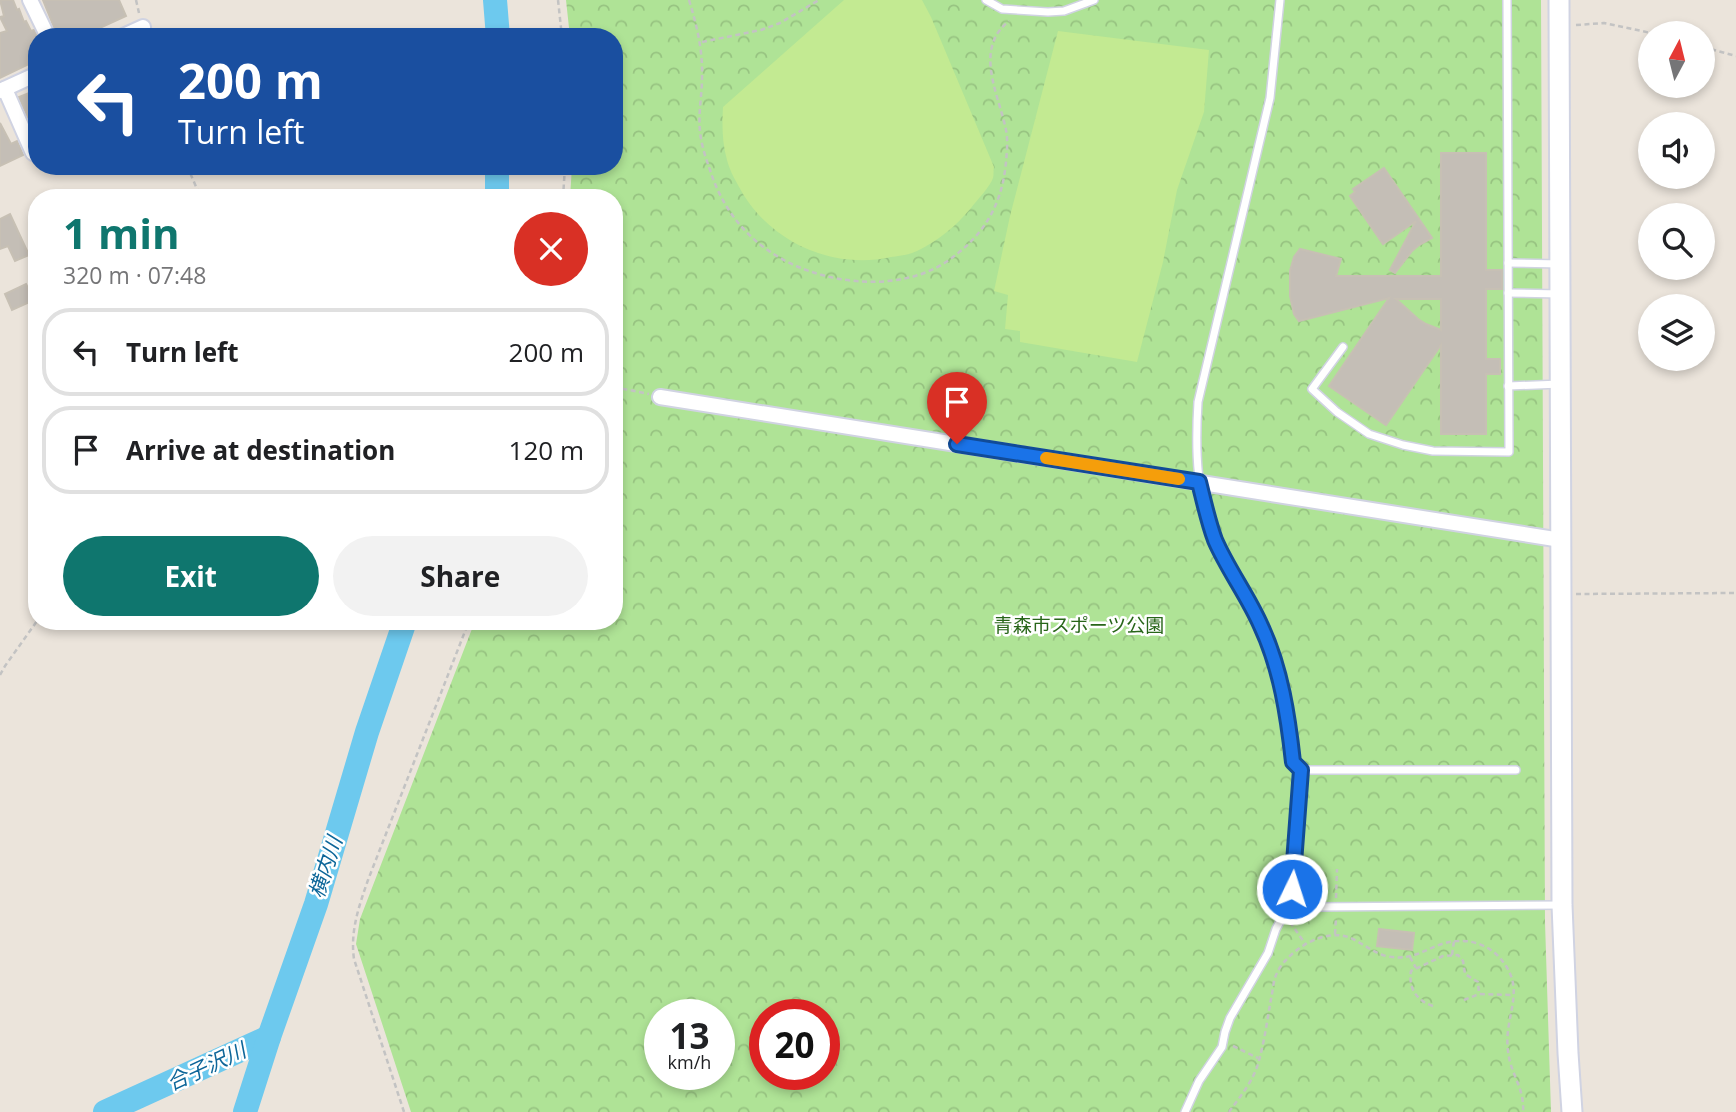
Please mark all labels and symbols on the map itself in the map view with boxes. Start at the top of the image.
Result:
north arrow [1638,21,1715,98]
pin [927,372,987,444]
park label: 青森市スポーツ公園 [994,612,1164,638]
water label: 横内川 [302,831,349,901]
position arrow [1255,852,1329,926]
speed limit sign: 20 [749,999,840,1090]
water label: 合子沢川 [162,1035,252,1096]

